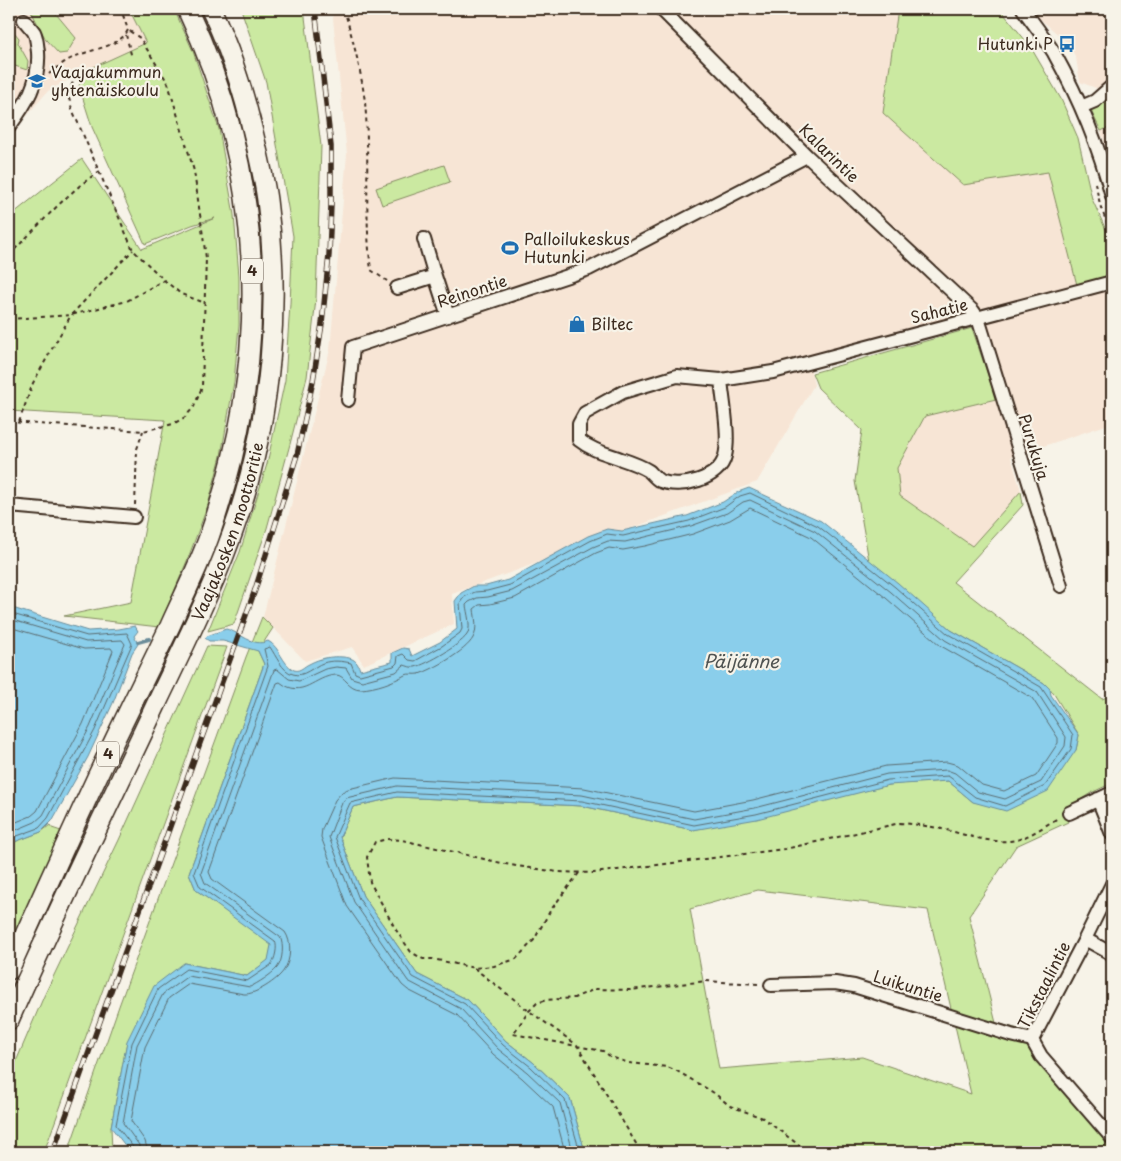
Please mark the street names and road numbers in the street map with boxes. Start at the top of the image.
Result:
street label: Kalarintie [794,117,865,187]
road number: 4 [241,258,263,284]
street label: Reinontie [434,267,510,313]
street label: Sahatie [908,291,970,329]
street label: Purukuja [1014,411,1056,483]
street label: Vaajakosken moottoritie [185,440,268,624]
road number: 4 [97,742,119,766]
street label: Tikstaalintie [1011,937,1075,1032]
street label: Luikuntie [871,963,946,1007]

